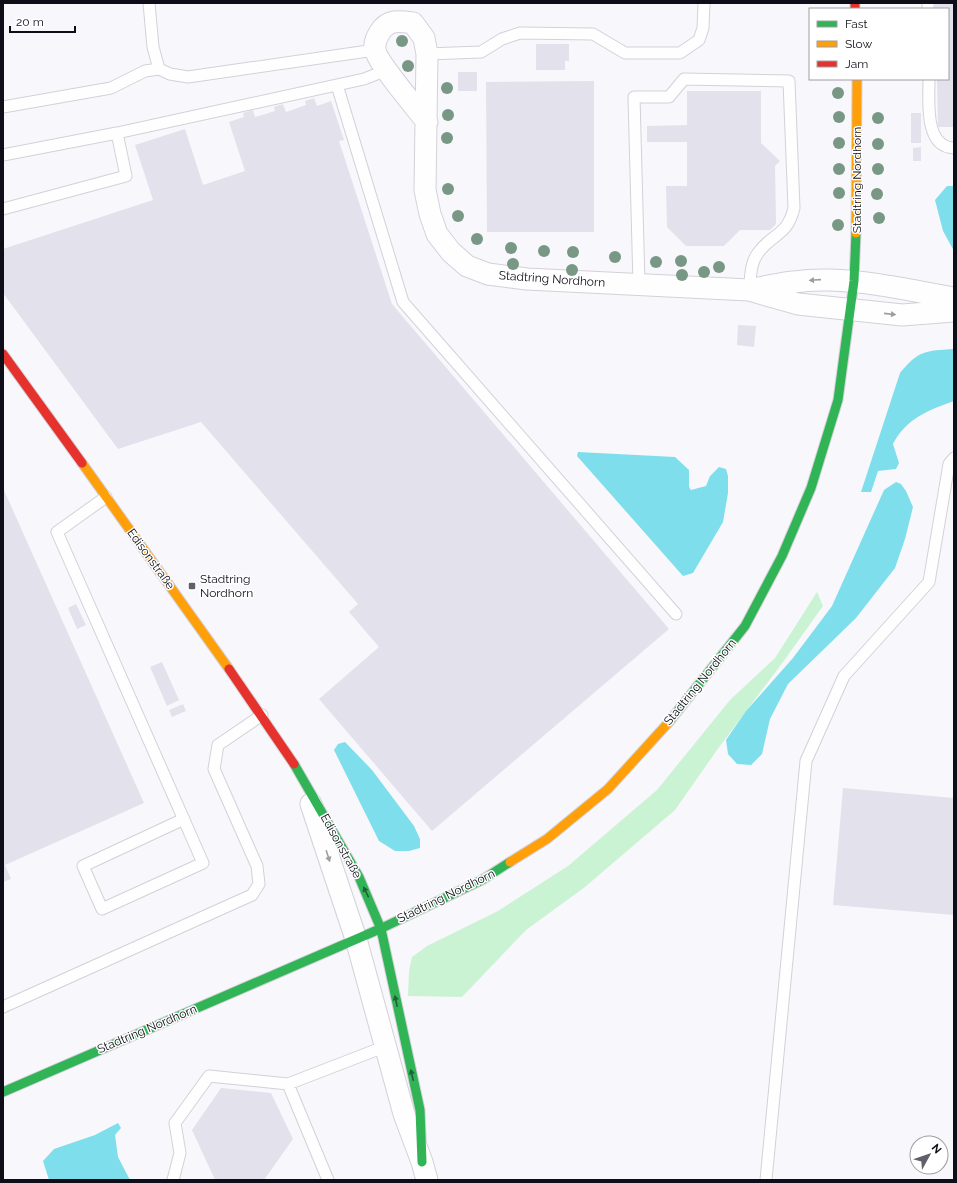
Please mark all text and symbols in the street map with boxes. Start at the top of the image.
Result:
scale bar [10,8,75,34]
legend [809,8,949,80]
text: 20 m [16,15,44,29]
text: Fast [845,17,868,31]
text: Slow [845,37,872,51]
text: Jam [845,57,868,71]
street label: Stadtring Nordhorn [850,127,864,233]
street label: Stadtring Nordhorn [498,268,606,290]
one-way arrow [809,277,821,284]
one-way arrow [884,311,896,317]
street label: Edisonstraße [124,526,178,592]
place label: Stadtring Nordhorn [200,572,253,600]
marker: Stadtring Nordhorn [187,581,197,591]
street label: Stadtring Nordhorn [661,636,739,728]
street label: Edisonstraße [318,811,364,881]
one-way arrow [325,850,331,862]
street label: Stadtring Nordhorn [395,866,497,926]
one-way arrow [363,886,369,898]
one-way arrow [393,995,399,1007]
street label: Stadtring Nordhorn [95,1002,199,1056]
one-way arrow [409,1069,415,1081]
north arrow [909,1135,949,1175]
text: N [929,1141,944,1156]

